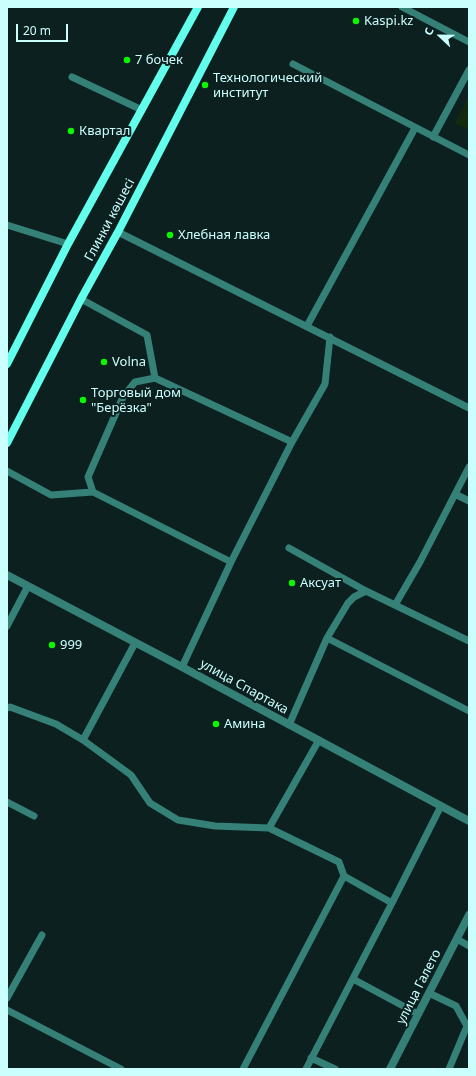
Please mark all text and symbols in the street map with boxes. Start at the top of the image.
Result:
place label: Kaspi.kz [364,13,413,29]
scale bar [18,16,70,42]
marker: Kaspi.kz [351,16,361,26]
north arrow [420,16,460,56]
text: 20 m [23,22,51,39]
text: С [420,25,437,37]
place label: 7 бочек [135,52,183,68]
marker: 7 бочек [122,55,132,65]
place label: Технологический институт [213,70,322,101]
marker: Технологический институт [200,80,210,90]
place label: Квартал [79,123,130,139]
marker: Квартал [66,126,76,136]
street label: Глинки көшесі [82,176,138,264]
place label: Хлебная лавка [178,227,270,243]
marker: Хлебная лавка [165,230,175,240]
place label: Volna [112,354,146,370]
marker: Volna [99,357,109,367]
place label: Торговый дом "Берёзка" [91,385,181,416]
marker: Торговый дом "Берёзка" [78,395,88,405]
place label: Аксуат [300,575,341,591]
marker: Аксуат [287,578,297,588]
place label: 999 [60,637,82,653]
marker: 999 [47,640,57,650]
street label: улица Спартака [197,656,291,718]
place label: Амина [224,716,266,732]
marker: Амина [211,719,221,729]
street label: улица Галето [393,947,445,1027]

